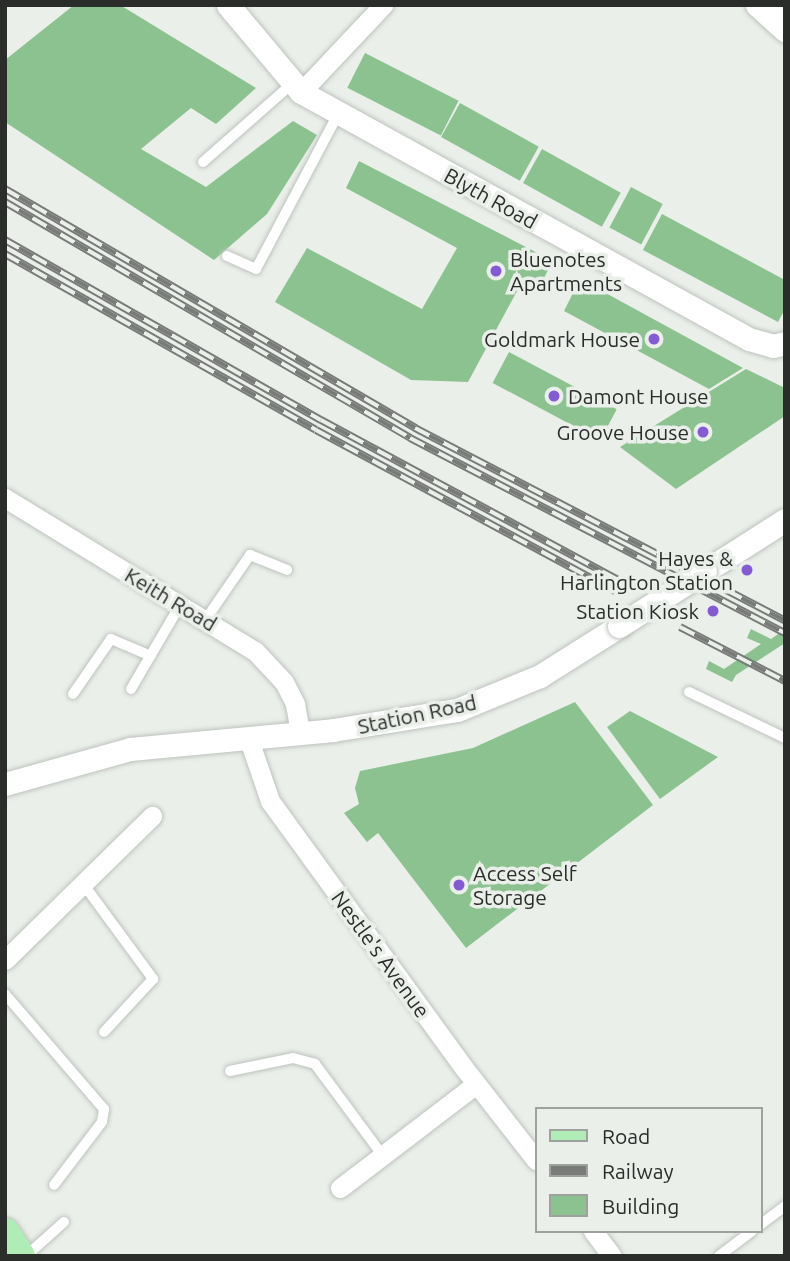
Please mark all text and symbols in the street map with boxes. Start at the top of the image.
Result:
street label: Blyth Road [440,162,542,234]
place label: Bluenotes Apartments [510,246,622,296]
marker: Bluenotes Apartments [488,263,504,279]
place label: Goldmark House [484,326,640,352]
marker: Goldmark House [646,331,662,347]
place label: Damont House [568,383,709,409]
marker: Damont House [546,388,562,404]
place label: Groove House [556,419,689,445]
marker: Groove House [695,424,711,440]
place label: Hayes & Harlington Station [560,545,733,595]
street label: Keith Road [121,562,221,636]
marker: Hayes & Harlington Station [739,562,755,578]
place label: Station Kiosk [576,598,699,624]
marker: Station Kiosk [705,603,721,619]
street label: Station Road [355,689,479,739]
place label: Access Self Storage [473,860,577,910]
marker: Access Self Storage [451,877,467,893]
street label: Nestle's Avenue [327,886,435,1022]
legend [534,1107,762,1233]
text: Road [602,1124,650,1148]
text: Railway [602,1159,674,1183]
text: Building [602,1194,679,1218]

